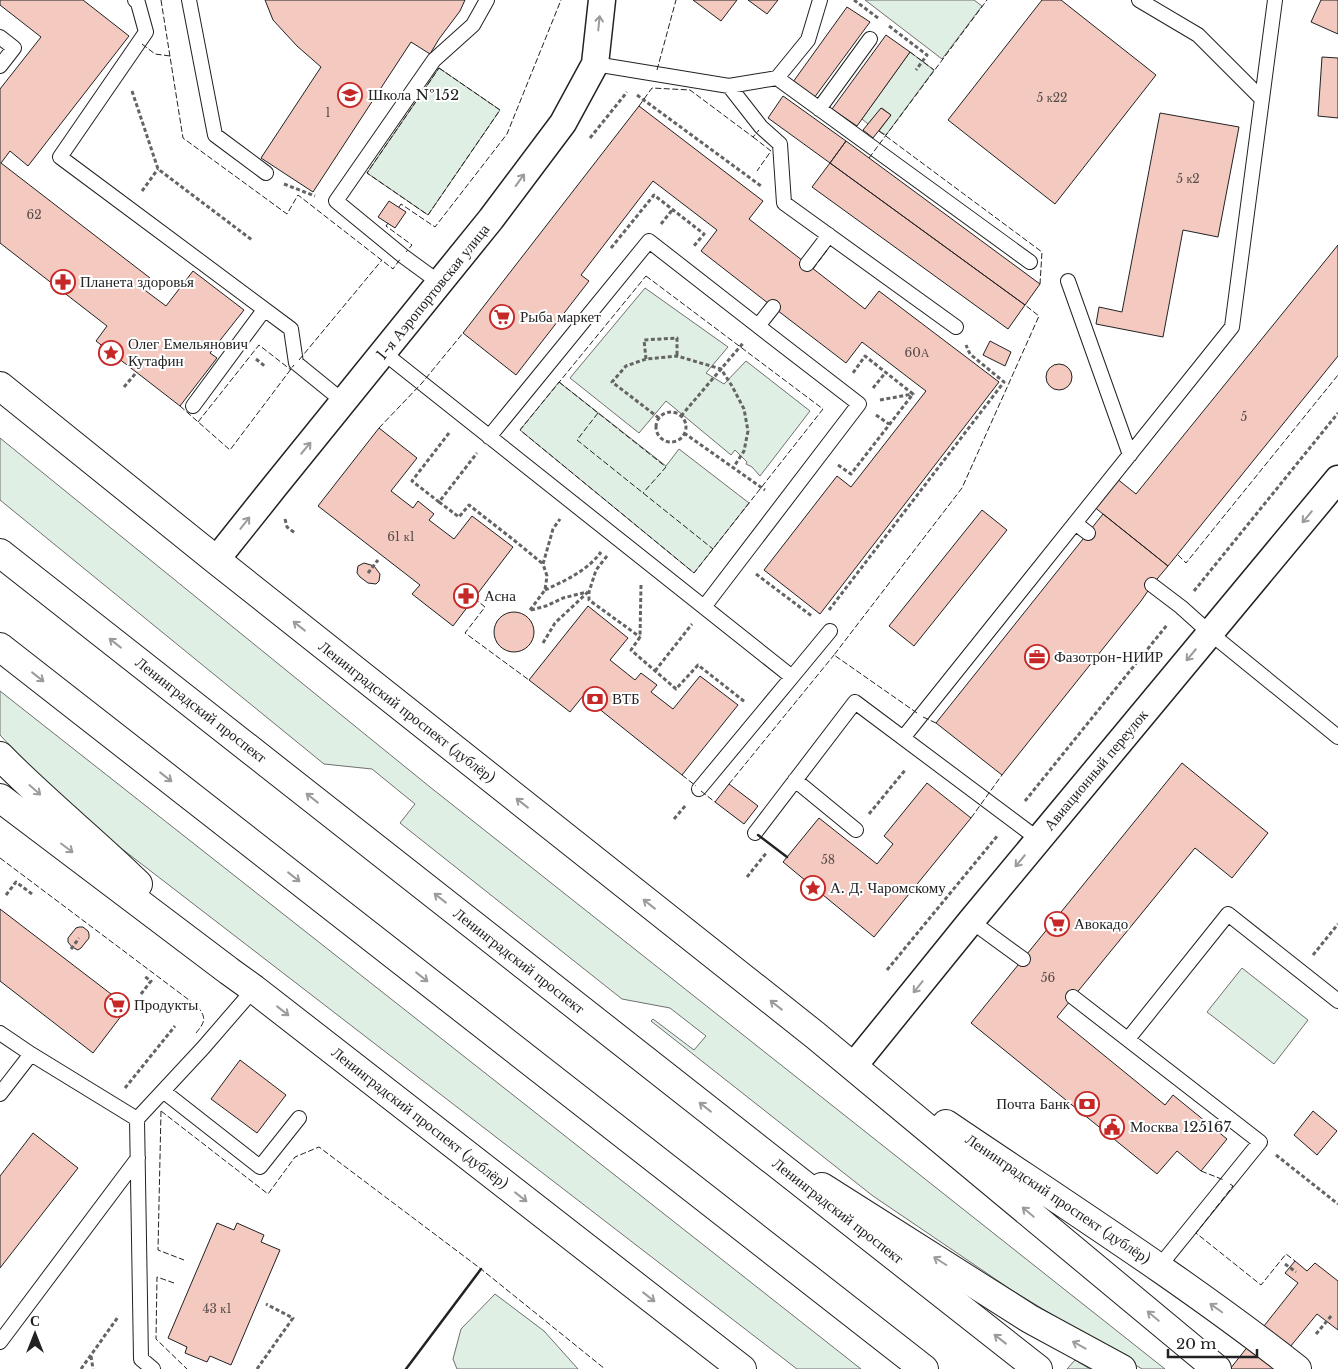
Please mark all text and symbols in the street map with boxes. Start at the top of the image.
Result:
one-way arrow [594,15,604,31]
school or university icon: Школа №152 [337,82,363,108]
place label: Школа №152 [368,85,459,104]
house number: 5 к22 [1037,90,1067,105]
house number: 1 [325,105,331,120]
house number: 5 к2 [1176,171,1200,186]
one-way arrow [515,173,525,187]
house number: 62 [26,207,42,222]
street label: 1-я Аэропортовская улица [372,220,494,363]
pharmacy icon: Планета здоровья [50,269,76,295]
place label: Планета здоровья [80,272,194,291]
supermarket icon: Рыба маркет [489,304,515,330]
place label: Рыба маркет [520,307,601,326]
place label: Олег Емельянович Кутафин [128,334,249,370]
place icon: Олег Емельянович Кутафин [98,340,124,366]
house number: 60А [905,345,930,360]
house number: 5 [1241,409,1248,424]
one-way arrow [300,442,311,455]
one-way arrow [1301,510,1312,523]
one-way arrow [240,517,251,530]
house number: 61 к1 [387,529,415,544]
pharmacy icon: Асна [453,583,479,609]
place label: Асна [484,586,516,605]
one-way arrow [292,620,305,631]
street label: Ленинградский проспект (дублёр) [315,637,500,787]
one-way arrow [109,638,122,649]
office icon: Фазотрон-НИИР [1024,644,1050,670]
place label: Фазотрон-НИИР [1054,647,1163,666]
one-way arrow [1186,648,1197,661]
street label: Ленинградский проспект [132,652,271,767]
one-way arrow [32,671,45,682]
bank icon: ВТБ [582,686,608,712]
place label: ВТБ [612,689,640,708]
street label: Авиационный переулок [1039,705,1152,834]
one-way arrow [160,771,173,782]
one-way arrow [29,784,42,796]
one-way arrow [306,792,319,803]
one-way arrow [516,797,529,808]
one-way arrow [60,843,74,853]
house number: 58 [821,852,835,867]
one-way arrow [1015,854,1026,867]
one-way arrow [288,871,301,882]
place icon: А. Д. Чаромскому [800,875,826,901]
place label: А. Д. Чаромскому [830,878,946,897]
one-way arrow [434,893,447,904]
one-way arrow [643,898,656,909]
street label: Ленинградский проспект [450,903,589,1018]
supermarket icon: Авокадо [1044,911,1070,937]
place label: Авокадо [1074,914,1128,933]
house number: 56 [1041,970,1056,985]
one-way arrow [416,971,429,982]
one-way arrow [912,980,923,993]
supermarket icon: Продукты [104,992,130,1018]
place label: Продукты [134,995,198,1014]
one-way arrow [770,999,783,1010]
one-way arrow [276,1005,289,1016]
street label: Ленинградский проспект (дублёр) [328,1043,513,1193]
bank icon: Почта Банк [1074,1091,1100,1117]
place label: Почта Банк [996,1094,1071,1113]
one-way arrow [699,1101,712,1112]
public building icon: Москва 125167 [1099,1114,1125,1140]
place label: Москва 125167 [1130,1117,1231,1136]
street label: Ленинградский проспект (дублёр) [962,1129,1155,1268]
street label: Ленинградский проспект [769,1153,908,1268]
one-way arrow [514,1192,528,1202]
one-way arrow [1021,1206,1034,1217]
one-way arrow [933,1256,947,1267]
one-way arrow [642,1292,656,1302]
house number: 43 к1 [202,1301,232,1316]
one-way arrow [1209,1303,1223,1313]
north arrow [10,1309,60,1359]
one-way arrow [1146,1310,1159,1321]
text: С [30,1312,40,1330]
scale bar [1168,1326,1257,1358]
one-way arrow [994,1333,1007,1344]
text: 20 m [1176,1334,1216,1353]
one-way arrow [1072,1340,1087,1350]

